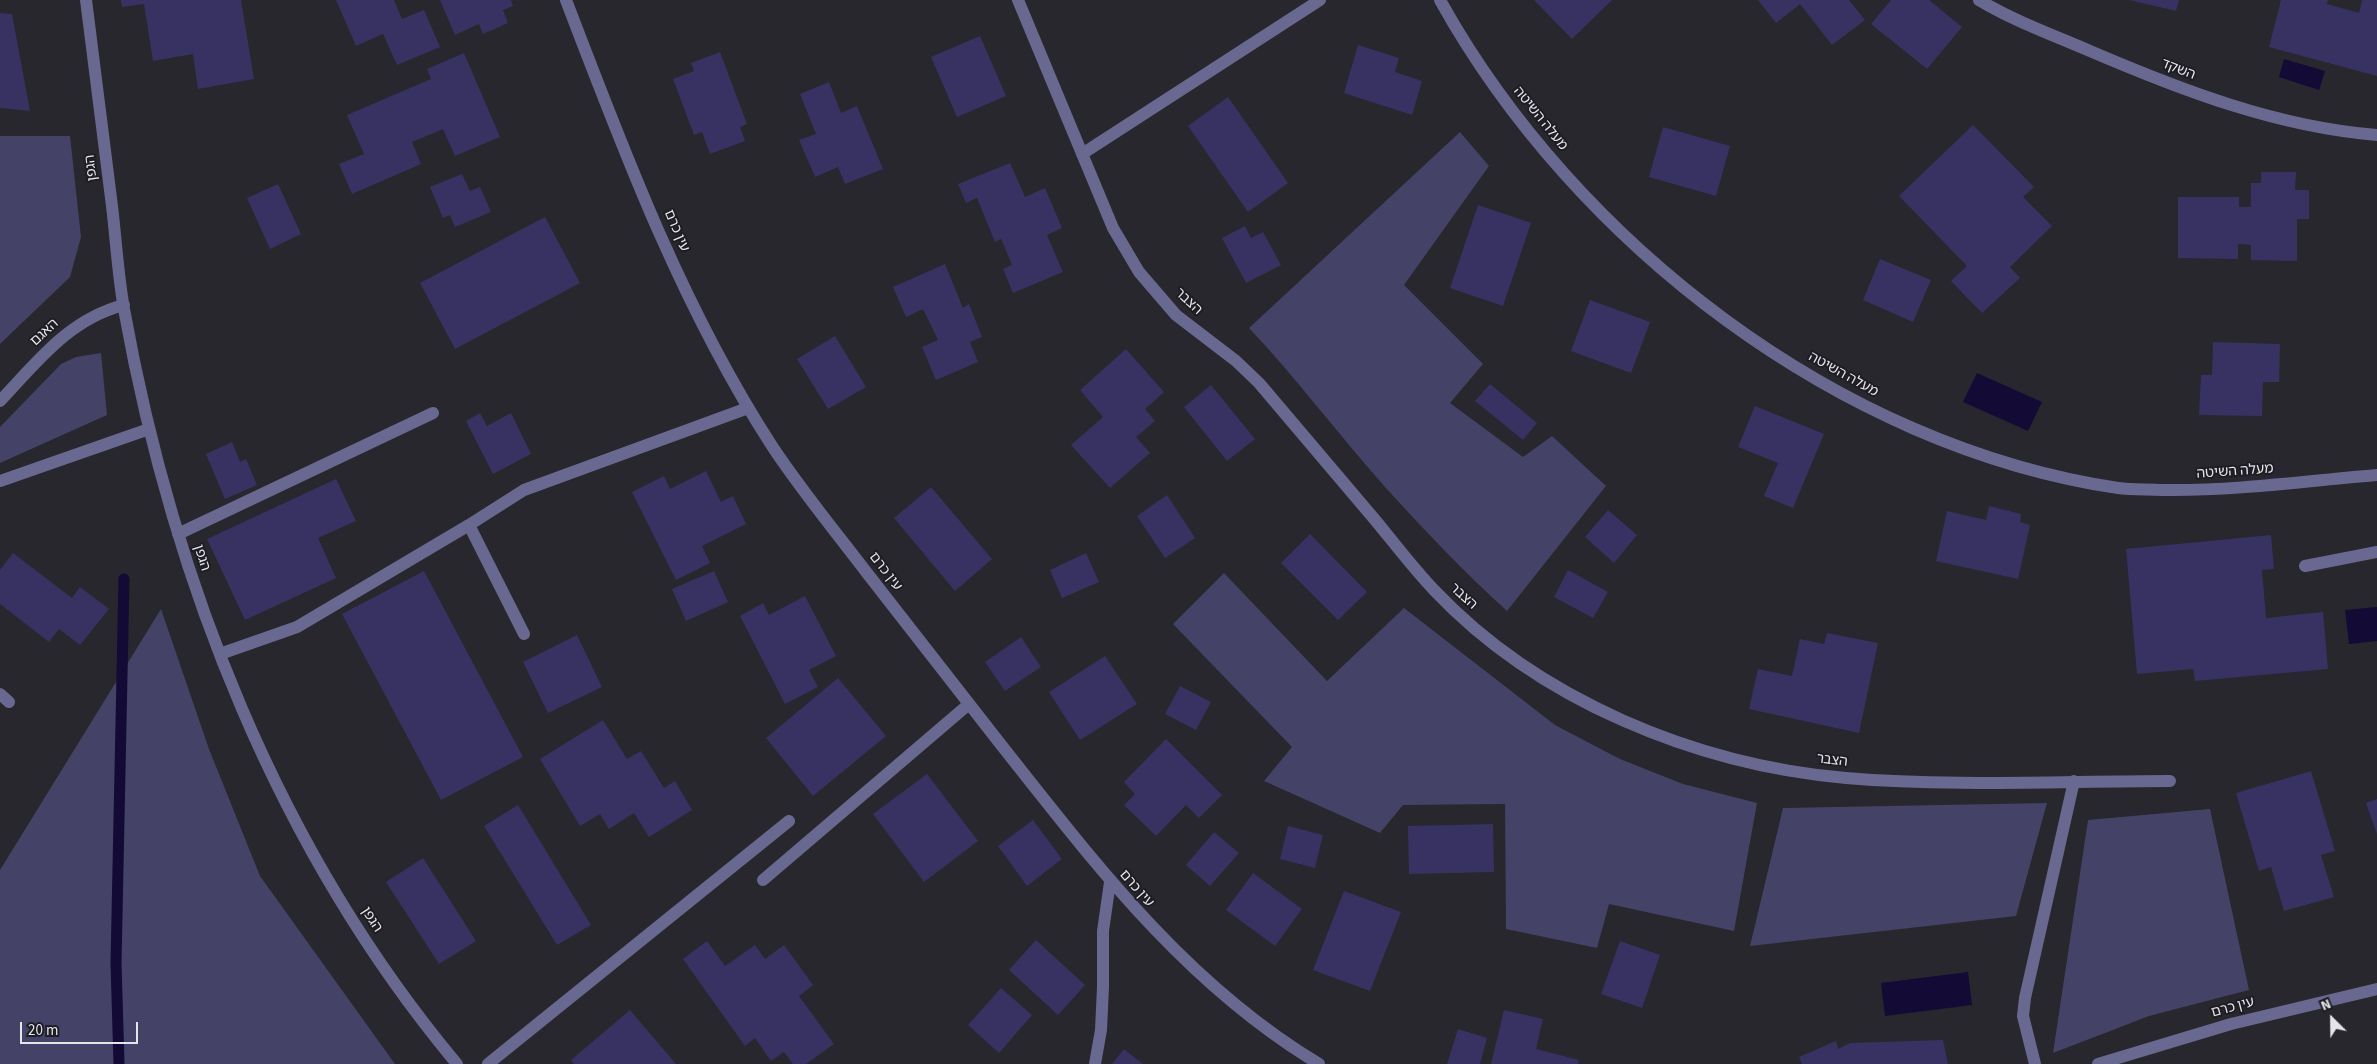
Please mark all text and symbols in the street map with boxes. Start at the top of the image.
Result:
street label: השקד [2158,56,2198,84]
street label: מעלה השיטה [1509,84,1571,154]
street label: הגפן [82,154,102,182]
street label: עין כרם [660,207,692,255]
street label: הצבר [1171,285,1205,319]
street label: האגם [27,316,63,350]
street label: מעלה השיטה [1805,349,1881,401]
street label: מעלה השיטה [2196,461,2274,483]
street label: הגפן [189,543,213,573]
street label: עין כרם [865,550,905,594]
street label: הצבר [1446,580,1480,614]
street label: הצבר [1815,751,1849,771]
street label: עין כרם [1115,867,1157,911]
street label: הגפן [357,904,385,936]
street label: עין כרם [2210,994,2256,1022]
north arrow [2307,994,2357,1044]
text: N [2318,994,2334,1016]
scale bar [22,1012,140,1044]
text: 20 m [28,1020,58,1041]

